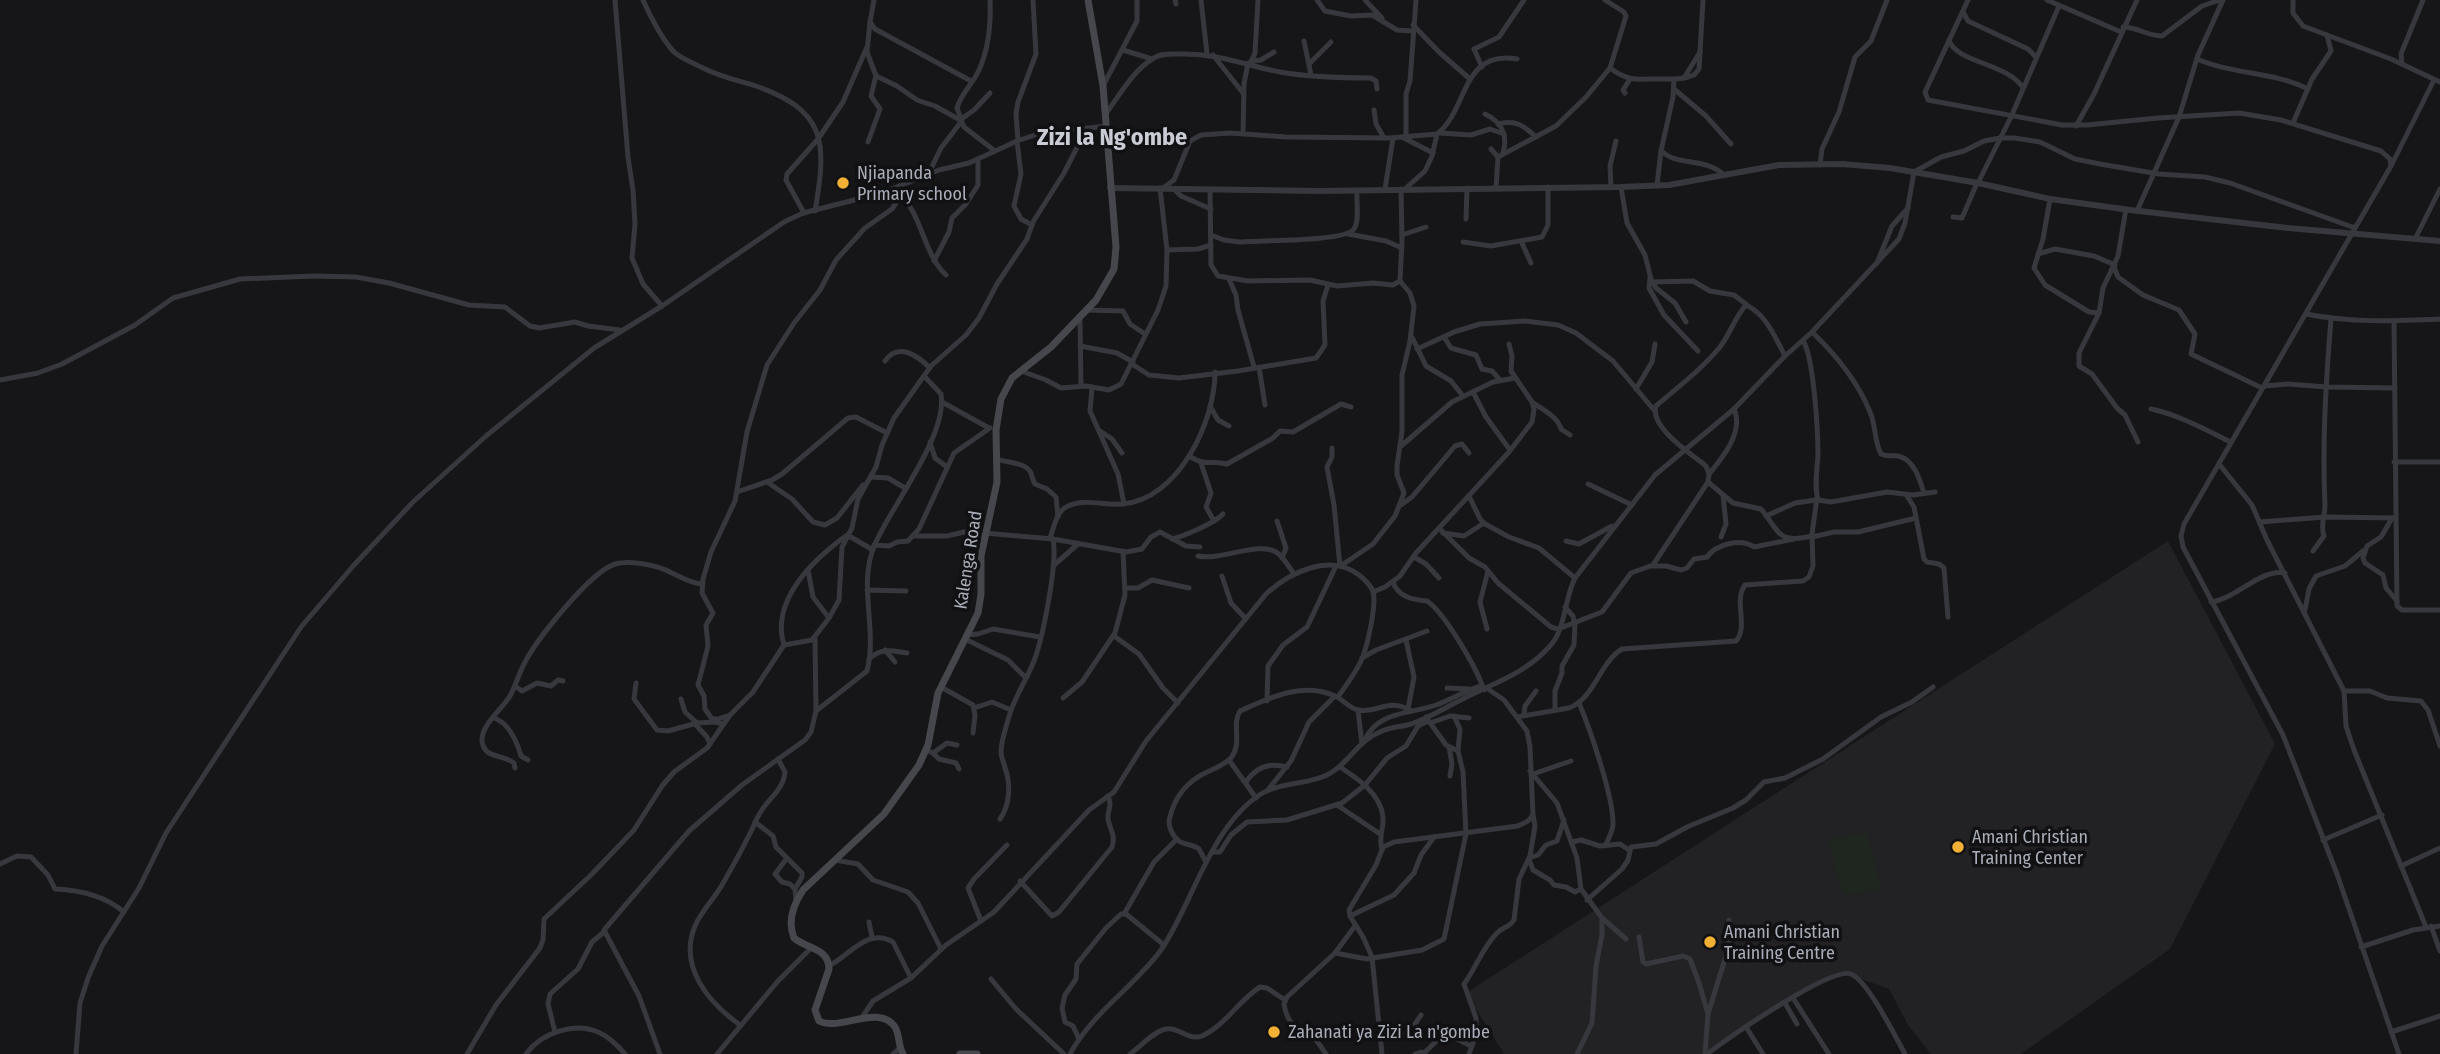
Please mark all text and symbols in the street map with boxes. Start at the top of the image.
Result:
district label: Zizi la Ng'ombe [1037,123,1187,151]
place label: Njiapanda Primary school [857,162,967,205]
marker: Njiapanda Primary school [835,175,851,191]
street label: Kalenga Road [949,509,987,611]
place label: Amani Christian Training Center [1972,826,2088,869]
marker: Amani Christian Training Center [1950,839,1966,855]
place label: Amani Christian Training Centre [1724,921,1840,964]
marker: Amani Christian Training Centre [1702,934,1718,950]
place label: Zahanati ya Zizi La n'gombe [1288,1021,1490,1043]
marker: Zahanati ya Zizi La n'gombe [1266,1024,1282,1040]

